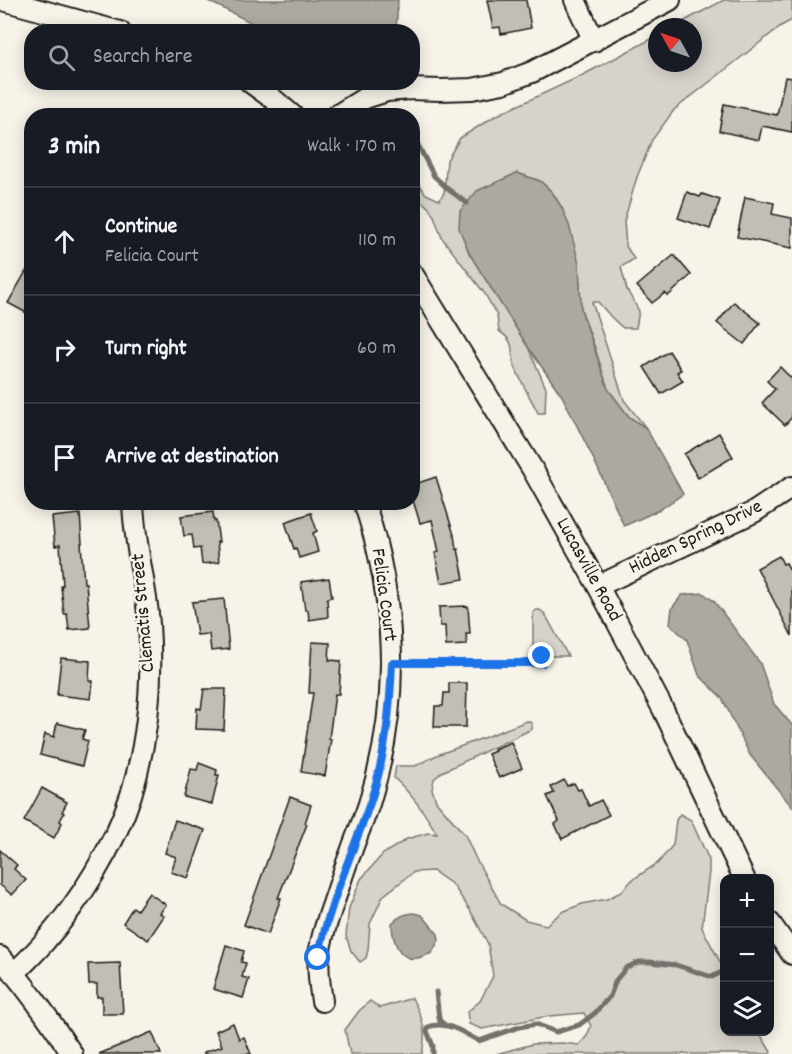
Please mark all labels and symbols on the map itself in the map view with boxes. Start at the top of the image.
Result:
north arrow [648,18,702,72]
street label: Hidden Spring Drive [624,493,768,582]
street label: Lucasville Road [548,513,628,627]
street label: Felicia Court [363,547,403,643]
street label: Clematis Street [125,552,163,674]
route end [528,642,554,668]
route start [304,944,330,970]

